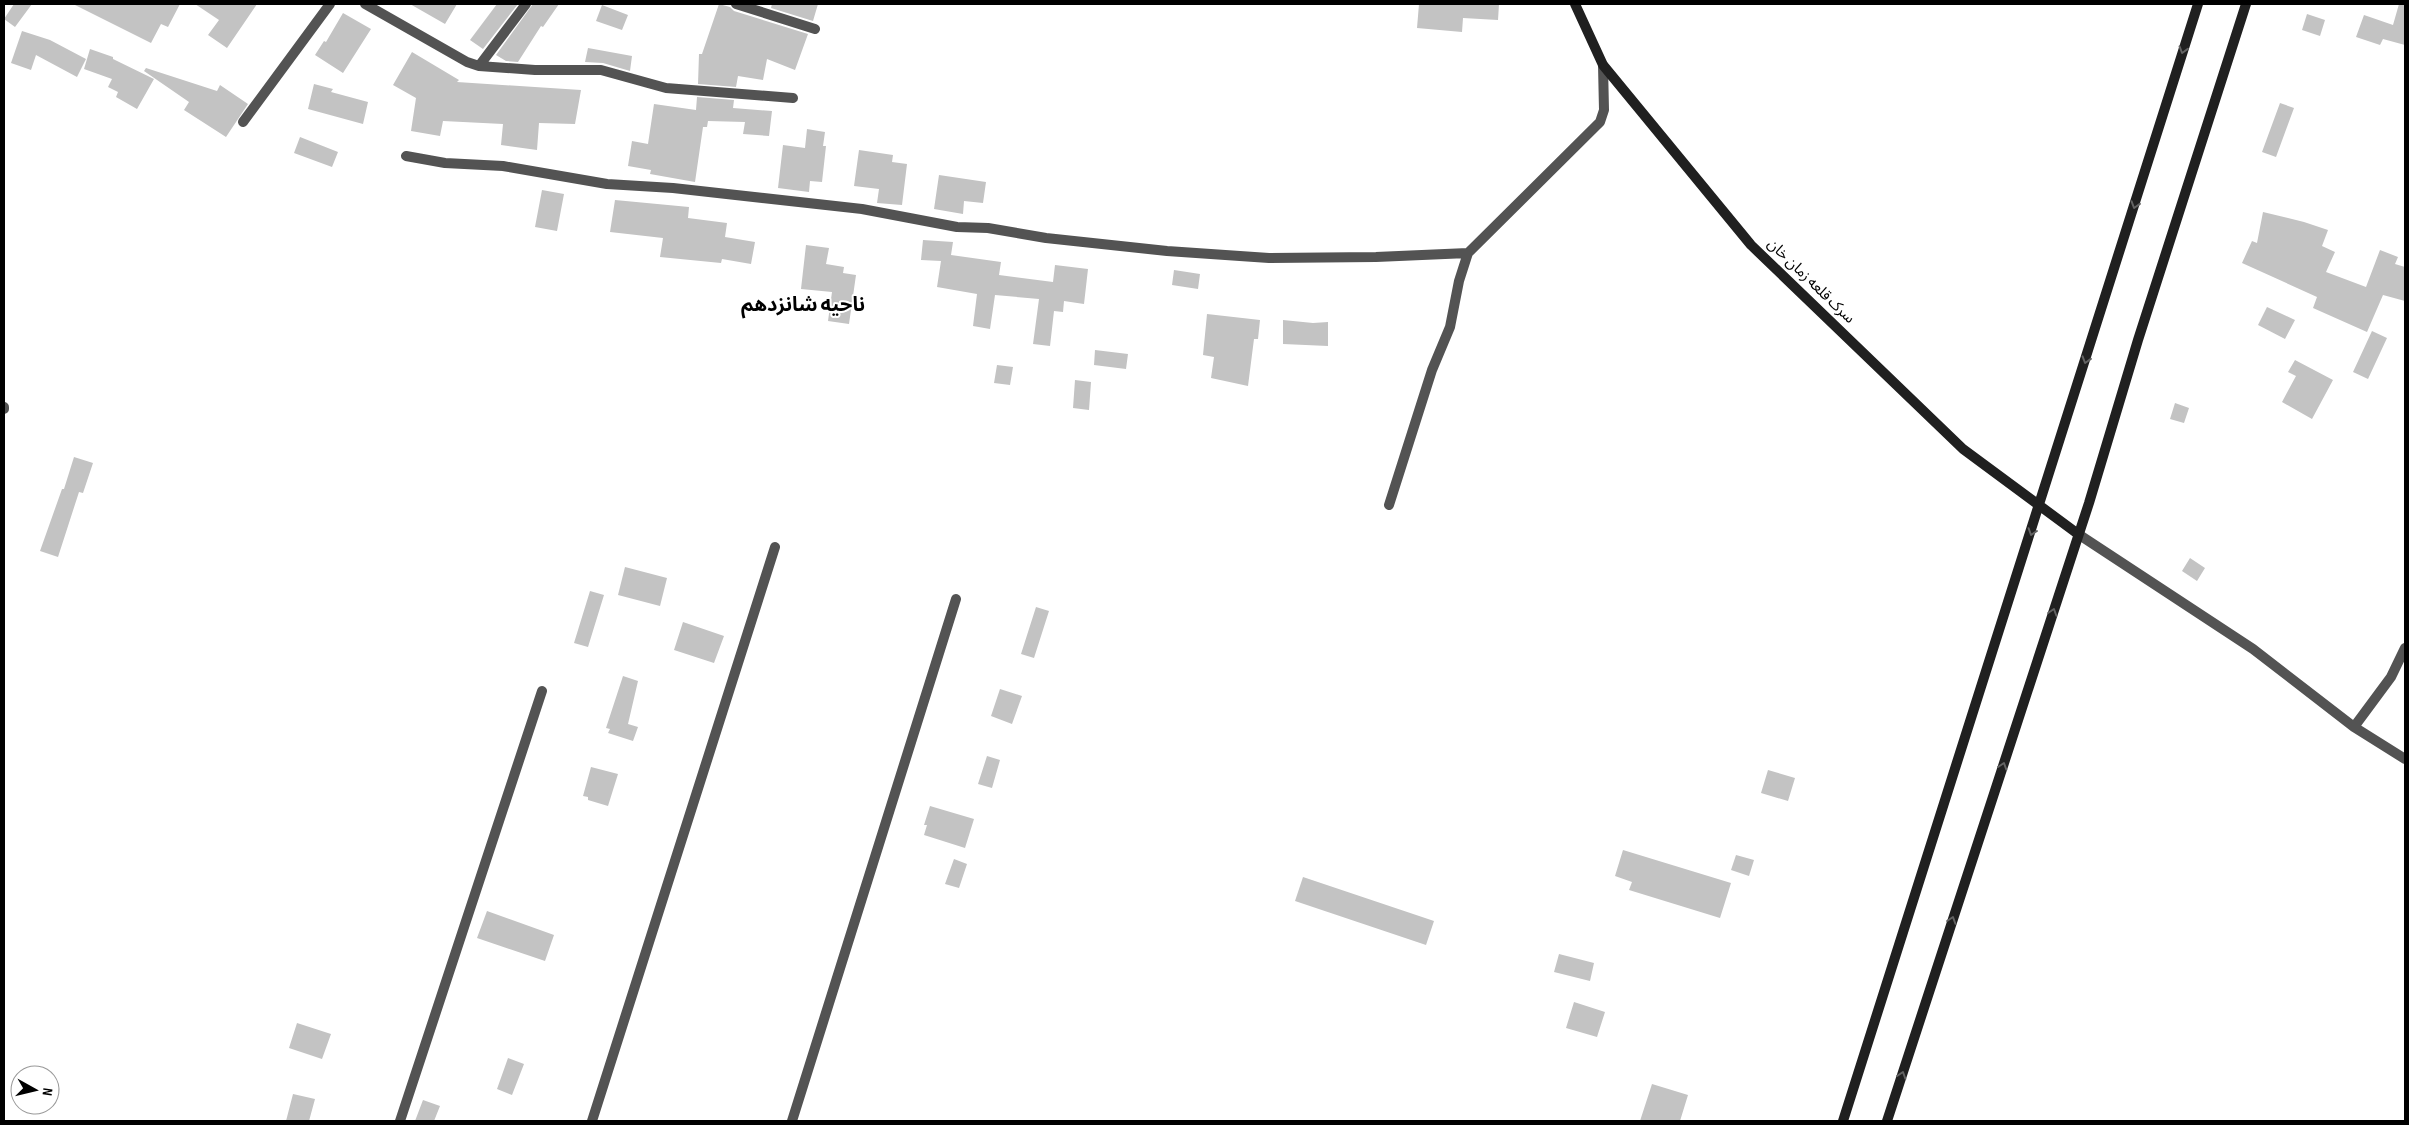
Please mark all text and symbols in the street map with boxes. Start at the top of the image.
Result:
one-way arrow [2179,46,2189,54]
one-way arrow [2130,201,2140,209]
street label: سرک قلعه زمان خان [1763,234,1859,328]
district label: ناحیه شانزدهم [741,293,865,319]
one-way arrow [2081,356,2091,364]
one-way arrow [2027,527,2037,535]
one-way arrow [2047,608,2057,616]
one-way arrow [1997,762,2007,771]
one-way arrow [1946,917,1956,925]
north arrow [10,1065,60,1115]
one-way arrow [1896,1071,1906,1080]
text: N [38,1087,56,1097]

